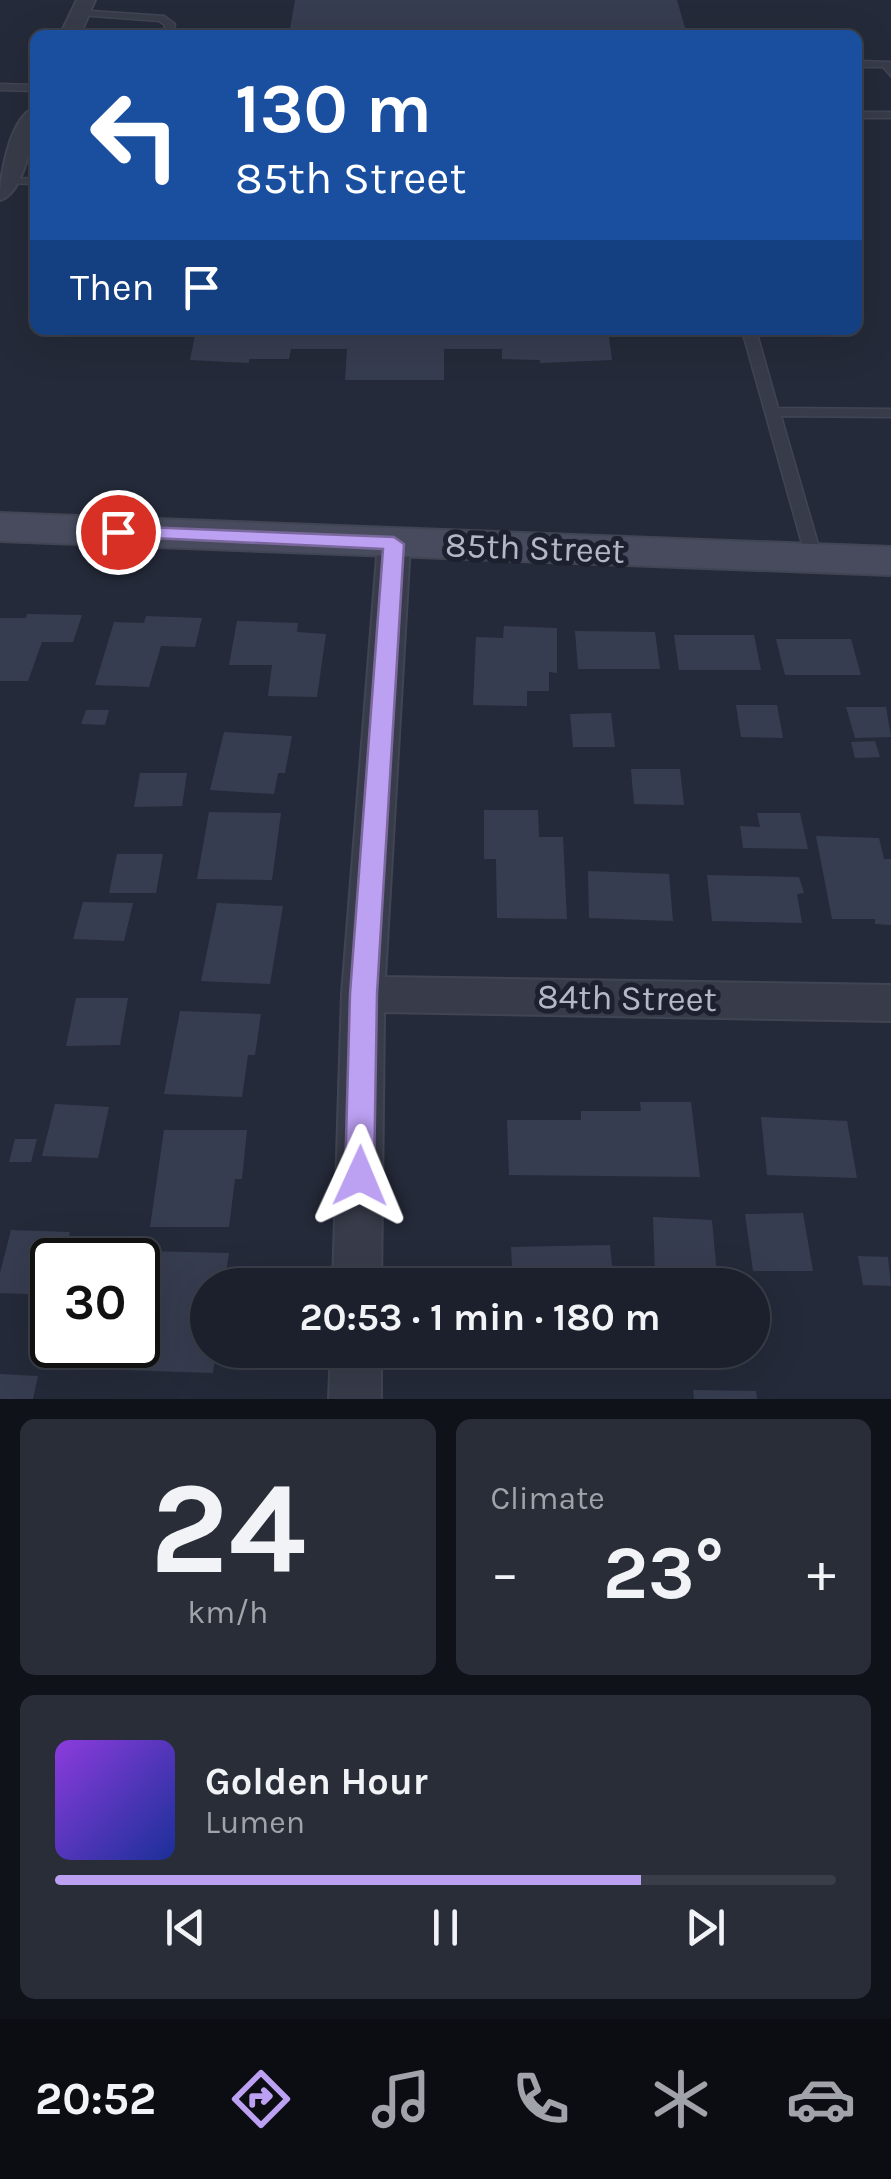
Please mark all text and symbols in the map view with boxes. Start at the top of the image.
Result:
text: 130 m [235,68,432,150]
icon: left [70,70,200,200]
text: 85th Street [235,152,466,204]
icon: arrive [174,260,229,315]
text: Then [70,265,154,310]
pin [76,490,161,575]
icon: arrive [91,505,146,560]
street label: 85th Street [444,524,626,572]
street label: 84th Street [537,976,717,1020]
position arrow [308,1124,412,1228]
speed limit sign: 30 [30,1238,160,1368]
text: 20:53 · 1 min · 180 m [299,1295,661,1340]
text: 24 [150,1453,306,1605]
text: Climate [491,1480,605,1517]
text: 23° [603,1529,724,1617]
text: − [491,1541,519,1605]
text: + [807,1541,836,1605]
text: km/h [187,1594,268,1631]
text: Golden Hour [205,1759,428,1804]
text: Lumen [205,1804,305,1841]
icon: previous [158,1900,213,1955]
icon: pause [418,1900,473,1955]
icon: next [678,1900,733,1955]
icon: directions [226,2064,296,2134]
icon: music [366,2064,436,2134]
icon: phone [506,2064,576,2134]
icon: climate [646,2064,716,2134]
icon: car [786,2064,856,2134]
text: 20:52 [35,2073,156,2125]

